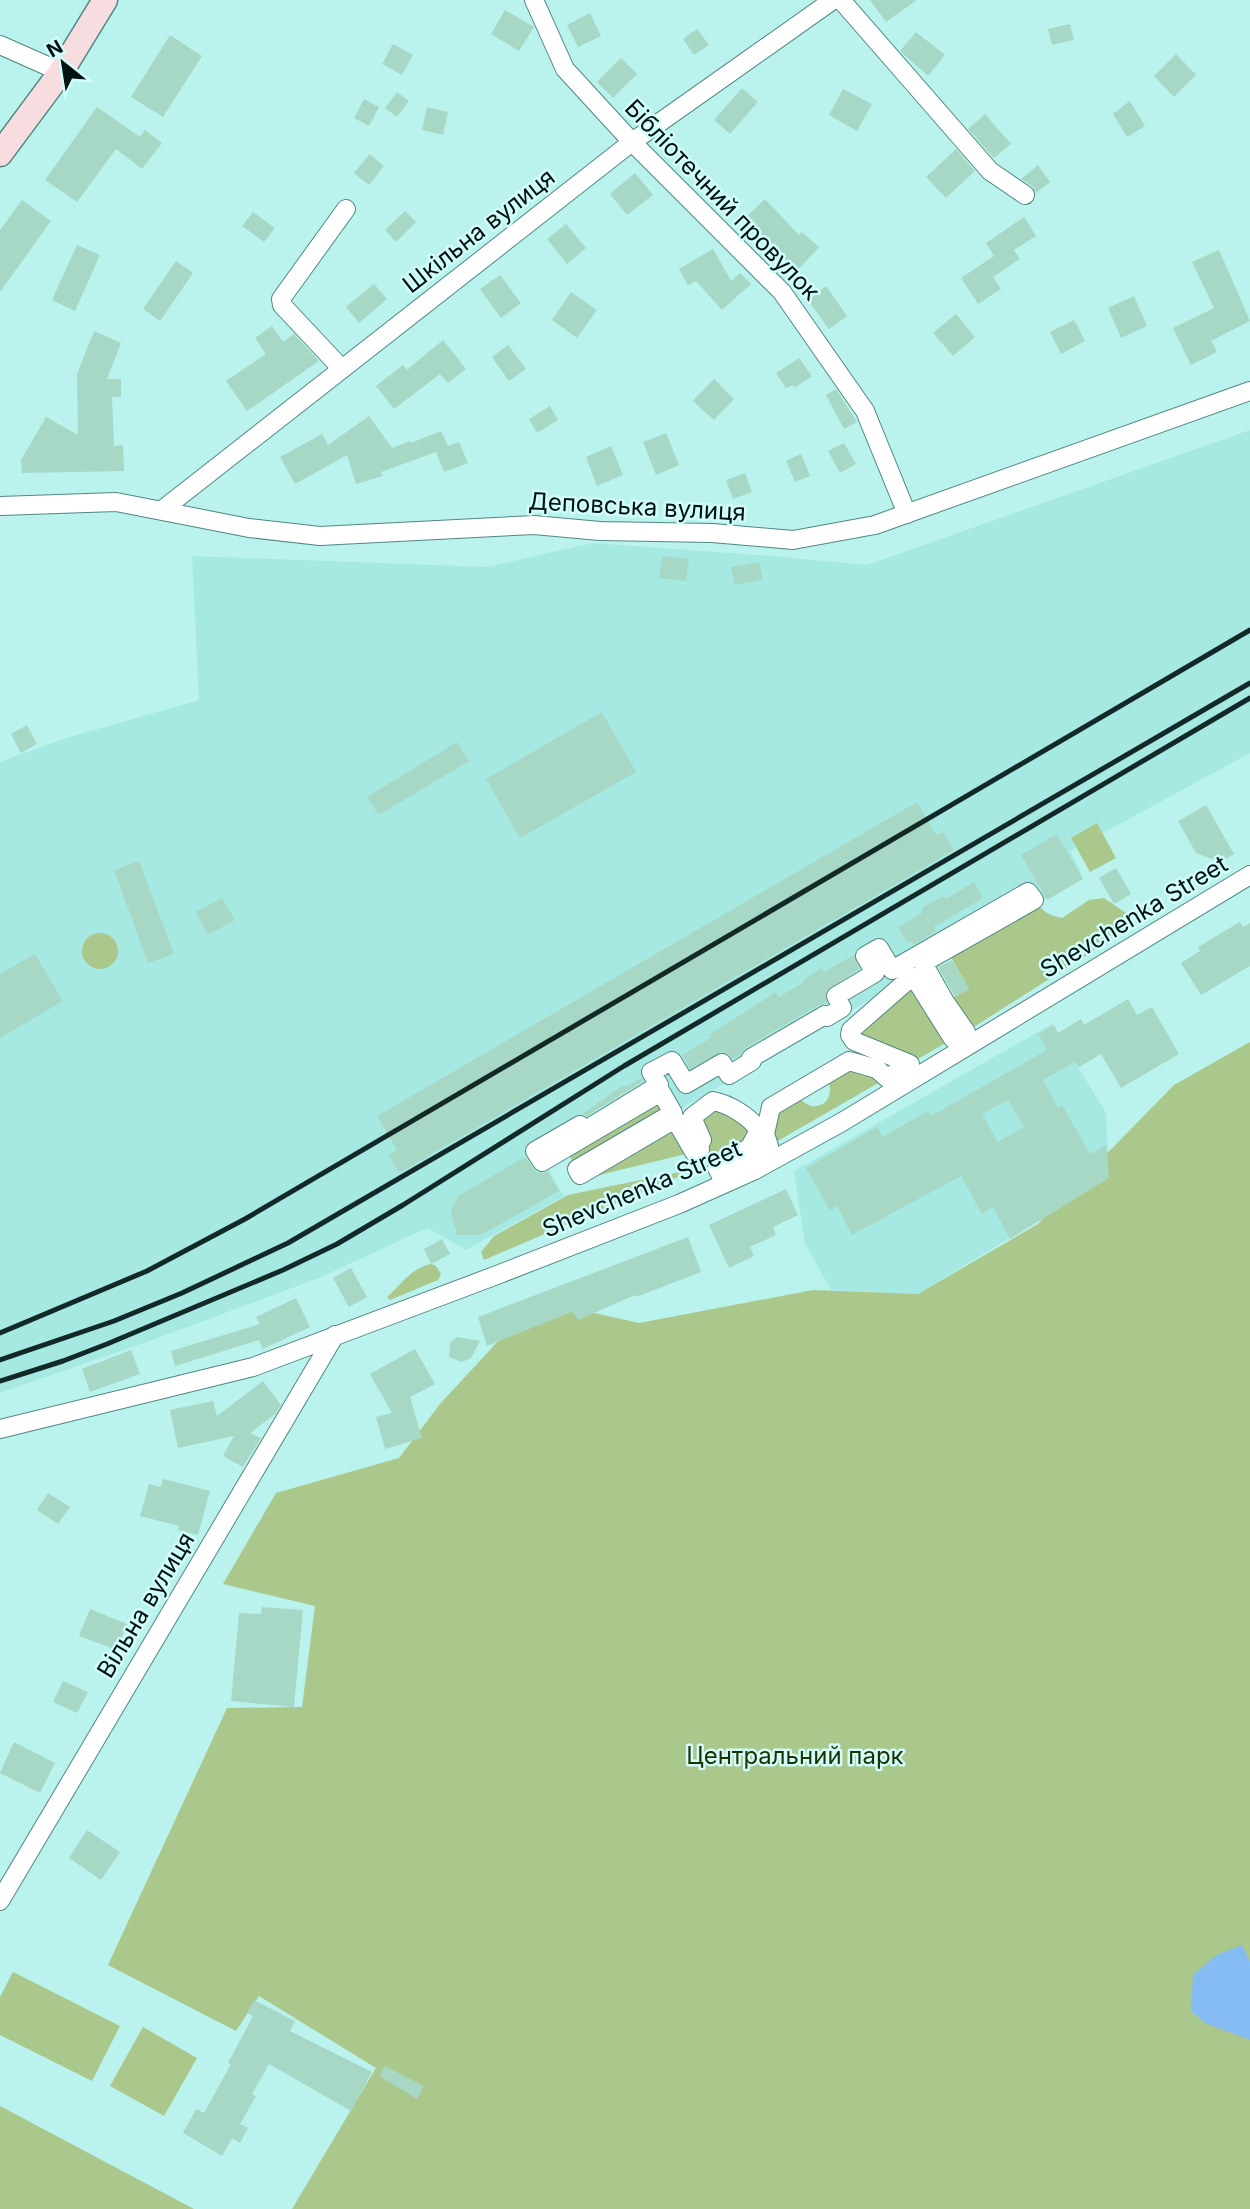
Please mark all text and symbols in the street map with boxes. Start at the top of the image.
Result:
north arrow [28,28,98,98]
text: N [43,35,67,62]
street label: Бібліотечний провулок [619,93,826,306]
street label: Шкільна вулиця [397,162,561,299]
street label: Деповська вулиця [528,486,746,527]
street label: Shevchenka Street [1035,849,1233,984]
street label: Shevchenka Street [538,1133,746,1244]
street label: Вільна вулиця [91,1527,200,1683]
park label: Центральний парк [686,1741,904,1770]

